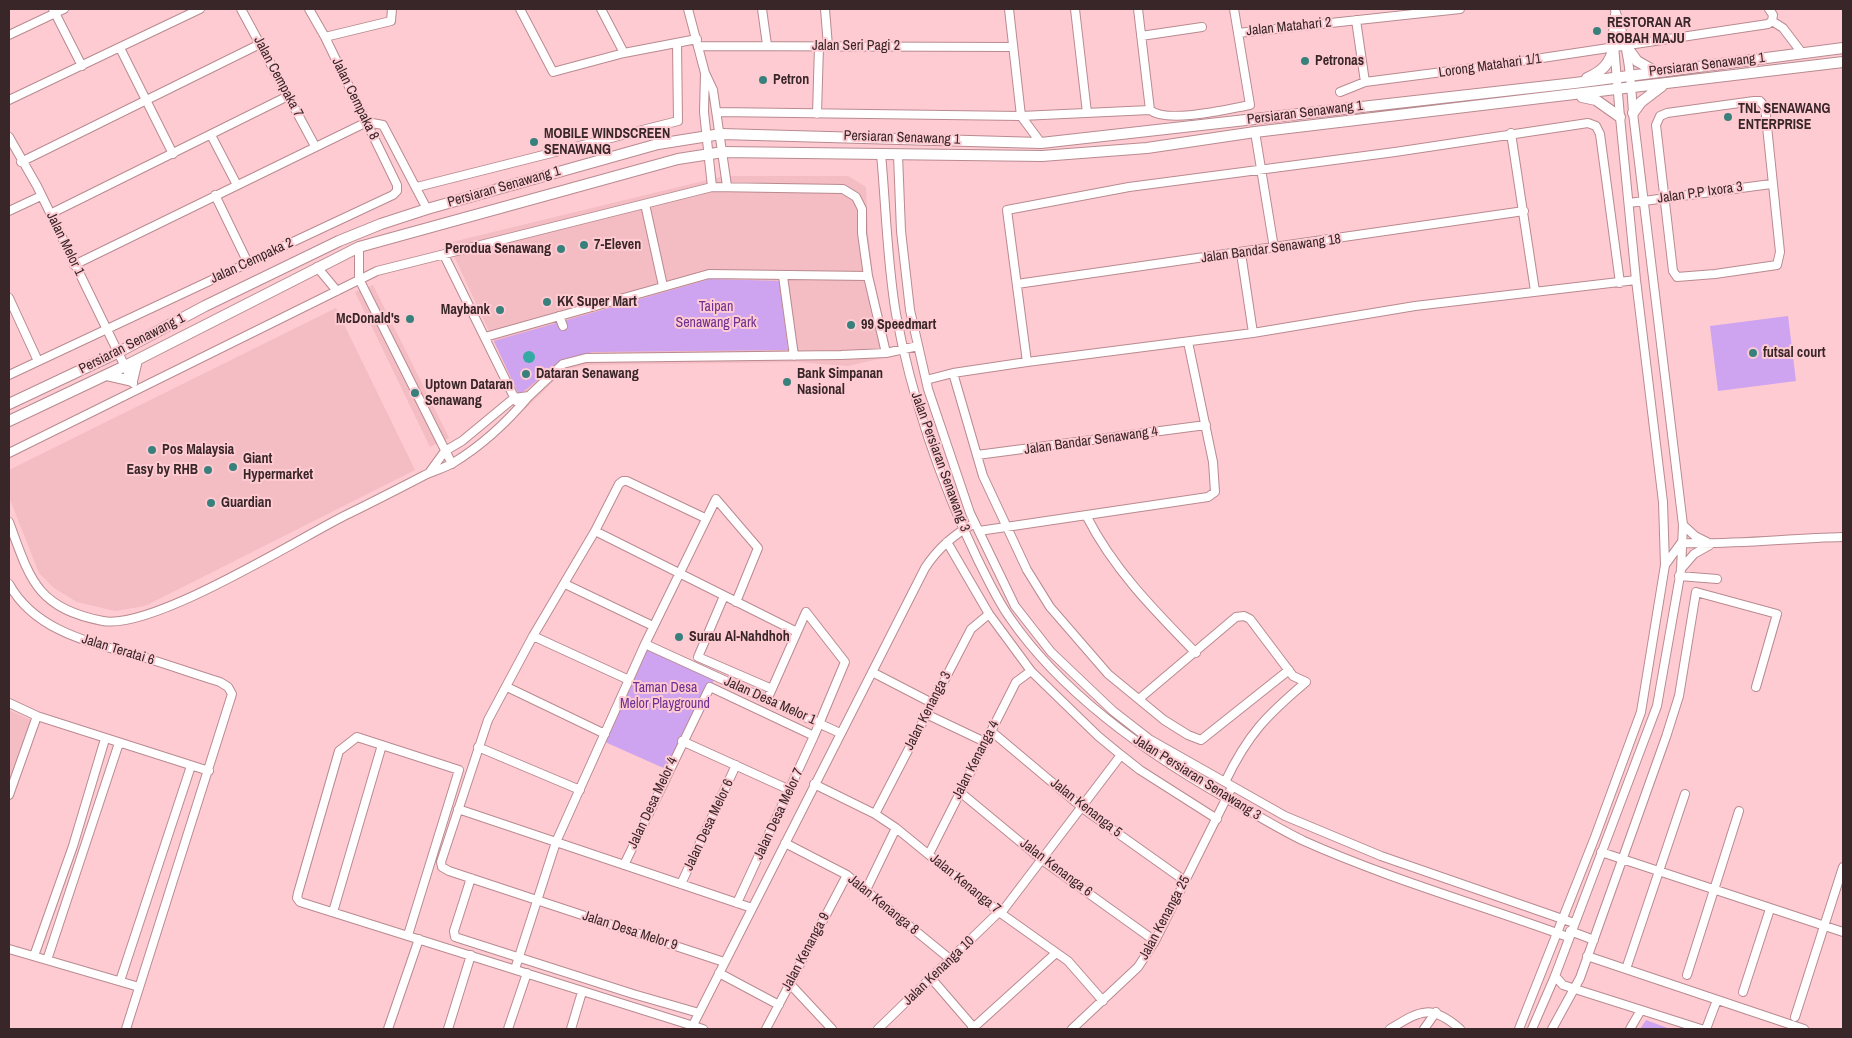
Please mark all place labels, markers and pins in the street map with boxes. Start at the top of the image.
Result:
place label: RESTORAN AR ROBAH MAJU [1607,15,1691,48]
marker: RESTORAN AR ROBAH MAJU [1591,25,1603,37]
place label: Petronas [1315,53,1364,69]
marker: Petronas [1299,55,1311,67]
place label: Petron [773,72,809,88]
marker: Petron [757,74,769,86]
place label: TNL SENAWANG ENTERPRISE [1738,101,1830,134]
marker: TNL SENAWANG ENTERPRISE [1722,111,1734,123]
place label: MOBILE WINDSCREEN SENAWANG [544,126,670,158]
marker: MOBILE WINDSCREEN SENAWANG [528,136,540,148]
place label: 7-Eleven [594,237,641,253]
marker: 7-Eleven [578,239,590,251]
place label: Perodua Senawang [445,241,551,257]
marker: Perodua Senawang [555,243,567,255]
place label: KK Super Mart [557,294,637,310]
marker: KK Super Mart [541,296,553,308]
place label: Maybank [441,302,490,318]
marker: Maybank [494,304,506,316]
place label: McDonald's [336,311,400,327]
marker: McDonald's [404,313,416,325]
place label: 99 Speedmart [861,317,936,333]
marker: 99 Speedmart [845,319,857,331]
place label: futsal court [1763,345,1826,361]
marker: futsal court [1747,347,1759,359]
place label: Dataran Senawang [536,366,639,382]
place label: Bank Simpanan Nasional [797,366,883,398]
marker: Dataran Senawang [520,368,532,380]
marker: Bank Simpanan Nasional [781,376,793,388]
place label: Uptown Dataran Senawang [425,377,513,410]
marker: Uptown Dataran Senawang [409,387,421,399]
place label: Pos Malaysia [162,442,234,458]
marker: Pos Malaysia [146,444,158,456]
place label: Giant Hypermarket [243,451,313,484]
marker: Giant Hypermarket [227,461,239,473]
place label: Easy by RHB [127,462,198,478]
marker: Easy by RHB [202,464,214,476]
place label: Guardian [221,495,271,511]
marker: Guardian [205,497,217,509]
place label: Surau Al-Nahdhoh [689,629,790,645]
marker: Surau Al-Nahdhoh [673,631,685,643]

